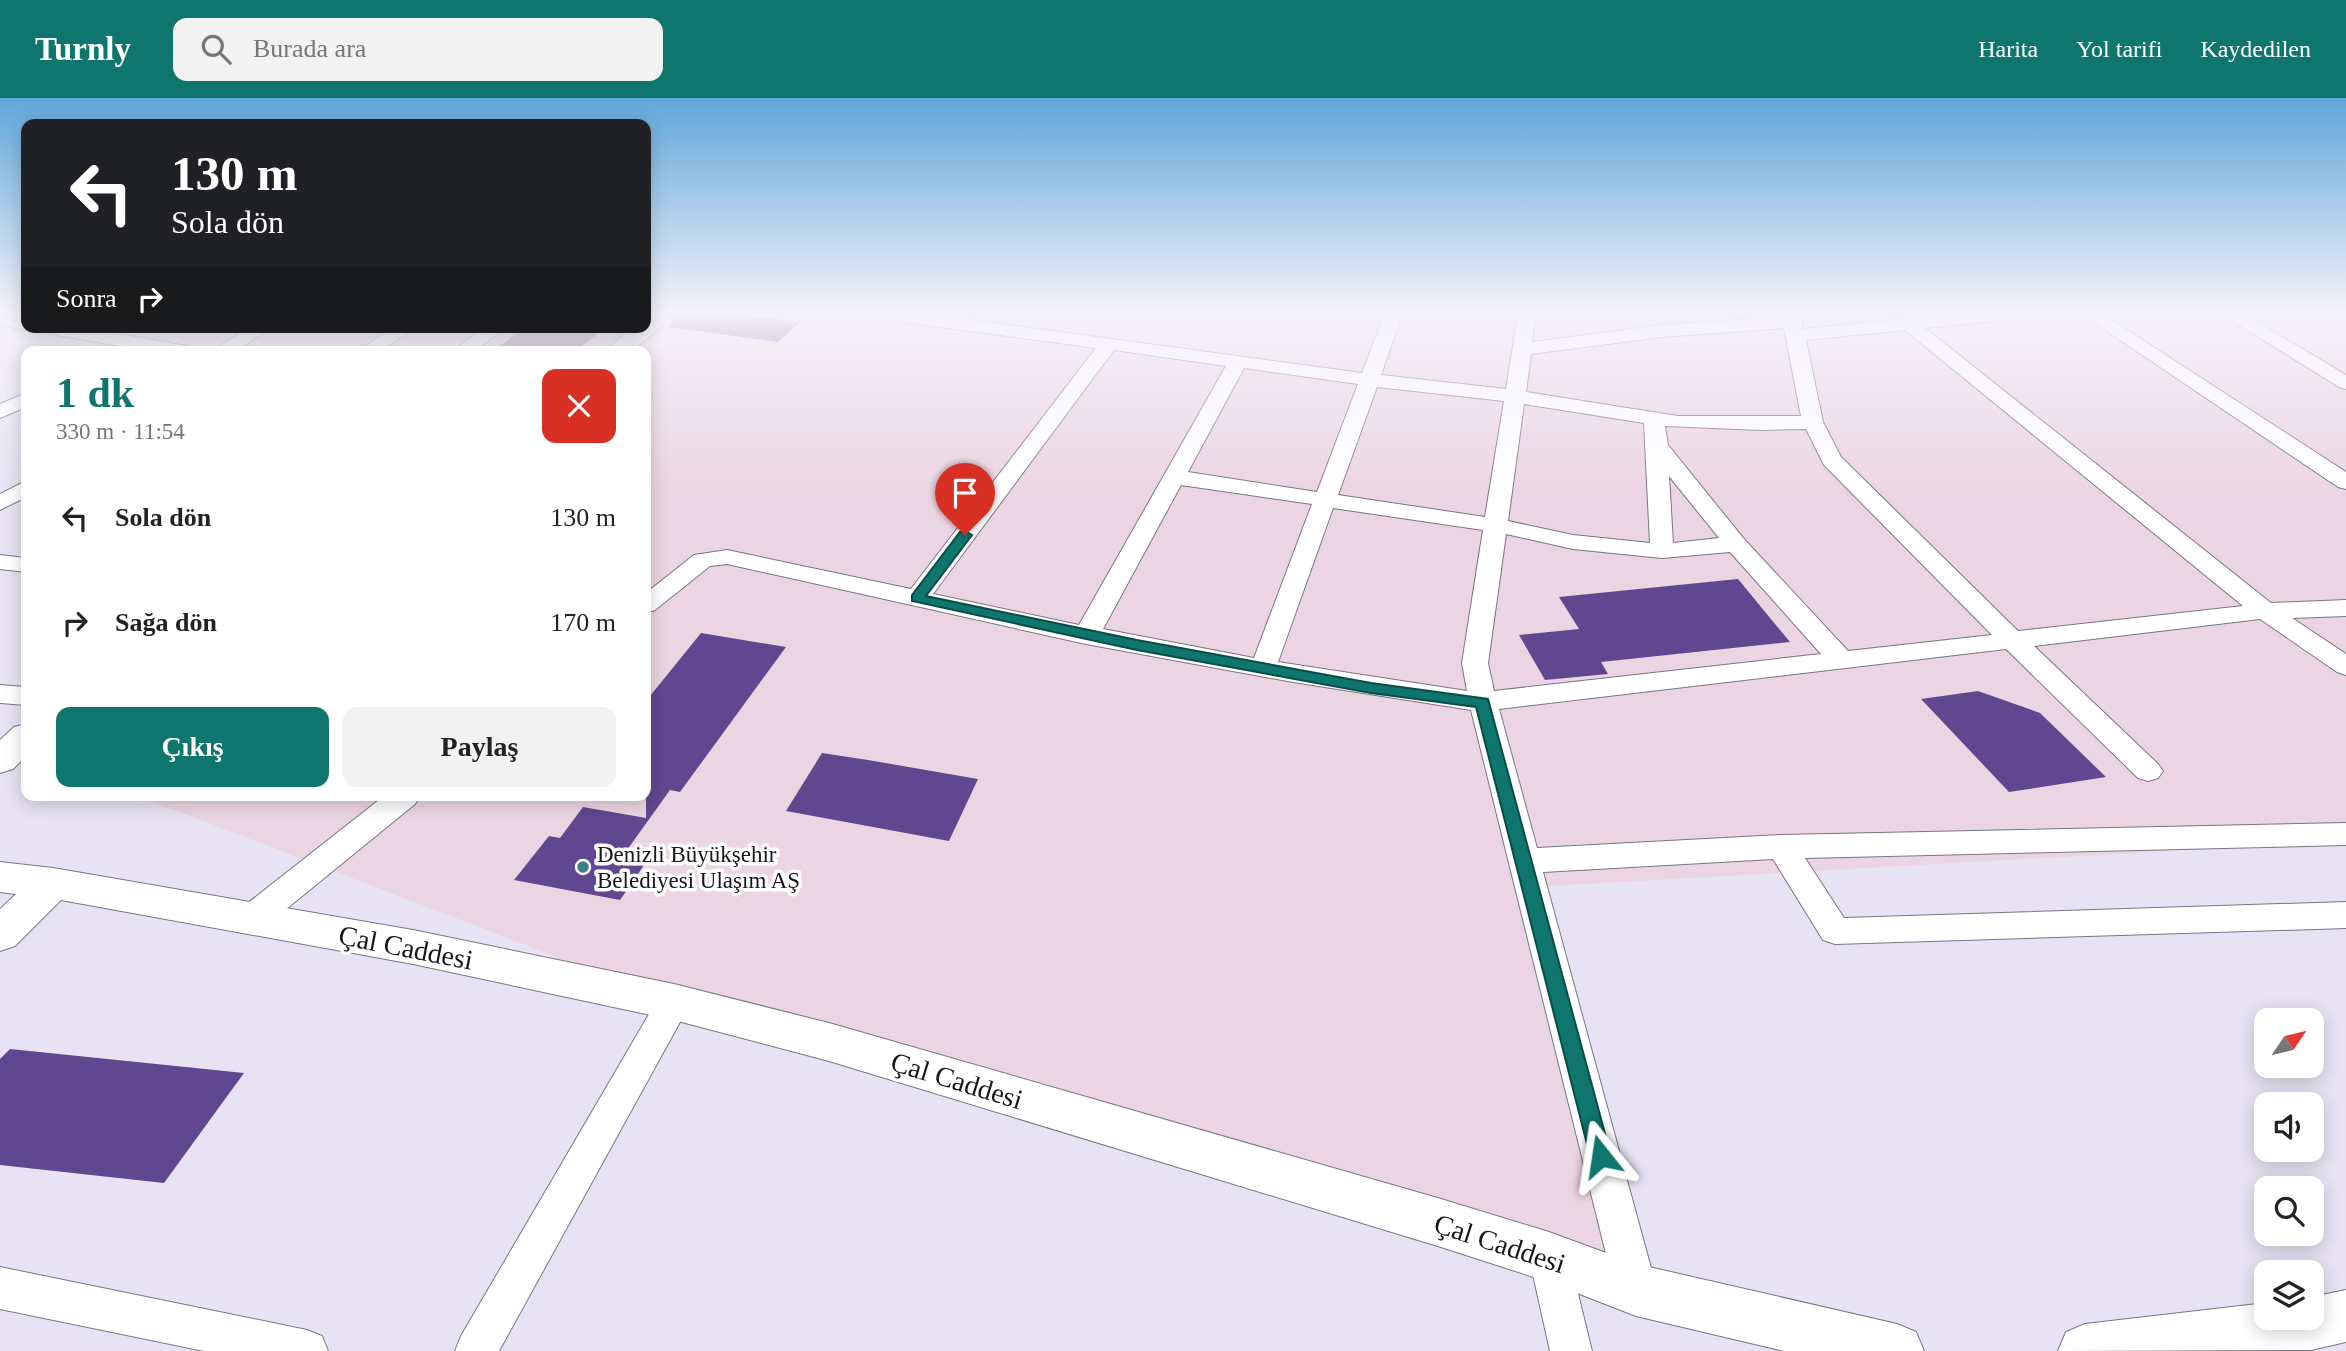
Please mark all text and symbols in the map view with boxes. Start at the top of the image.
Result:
search box [173,18,663,81]
icon: search [197,30,235,68]
text: Turnly [35,31,131,67]
text: Burada ara [253,34,366,63]
text: Harita [1978,36,2038,62]
text: Yol tarifi [2076,36,2162,62]
text: Kaydedilen [2200,36,2311,62]
text: 130 m [171,146,298,201]
icon: left [56,147,147,238]
text: Sola dön [171,204,284,240]
icon: right [131,280,169,318]
text: Sonra [56,284,117,313]
button: close [542,369,616,443]
text: 1 dk [56,370,134,416]
text: 330 m · 11:54 [56,419,185,444]
pin [935,463,995,535]
icon: arrive [946,474,984,512]
icon: left [56,499,94,537]
text: Sola dön [115,503,211,532]
text: 130 m [550,503,616,532]
icon: right [56,604,94,642]
text: Sağa dön [115,608,217,637]
text: 170 m [550,608,616,637]
button: Çıkış [56,707,329,787]
button: Paylaş [343,707,616,787]
place label: Denizli Büyükşehir Belediyesi Ulaşım AŞ [597,842,800,893]
marker: Denizli Büyükşehir Belediyesi Ulaşım AŞ [575,859,591,875]
street label: Çal Caddesi [336,919,476,976]
north arrow [2254,1008,2324,1078]
map controls [2254,1008,2324,1330]
street label: Çal Caddesi [887,1046,1027,1115]
button: sound [2254,1092,2324,1162]
position arrow [1564,1119,1638,1193]
button: search [2254,1176,2324,1246]
street label: Çal Caddesi [1430,1208,1570,1279]
button: layers [2254,1260,2324,1330]

